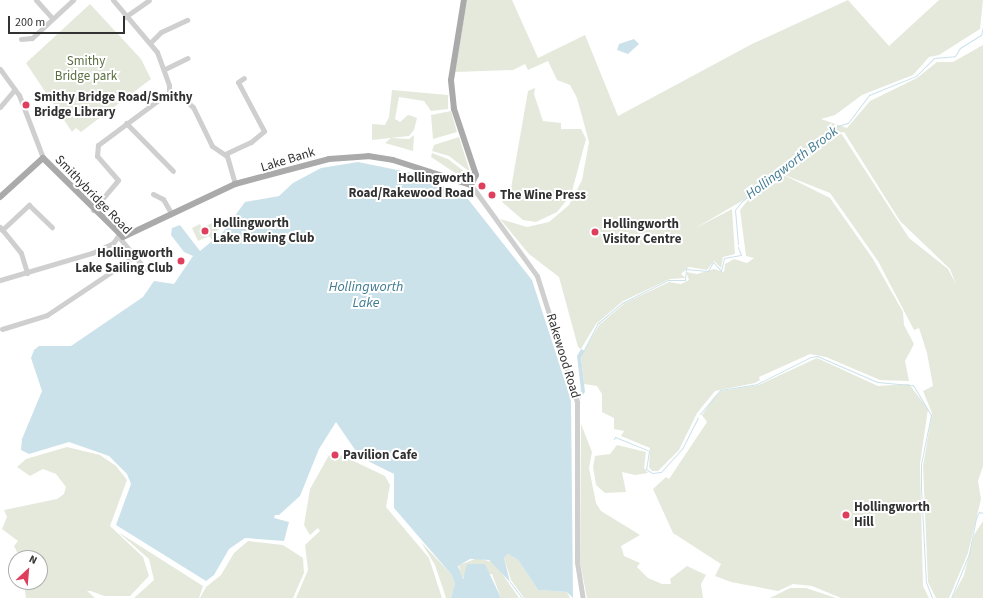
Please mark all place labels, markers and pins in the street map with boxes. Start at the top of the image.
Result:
place label: Smithy Bridge Road/Smithy Bridge Library [34,90,193,121]
marker: Smithy Bridge Road/Smithy Bridge Library [21,100,31,110]
place label: Hollingworth Road/Rakewood Road [349,171,474,202]
marker: Hollingworth Road/Rakewood Road [477,181,487,191]
place label: The Wine Press [500,187,586,203]
marker: The Wine Press [487,190,497,200]
place label: Hollingworth Lake Rowing Club [213,216,314,247]
place label: Hollingworth Visitor Centre [603,217,681,248]
marker: Hollingworth Lake Rowing Club [200,226,210,236]
marker: Hollingworth Visitor Centre [590,227,600,237]
place label: Hollingworth Lake Sailing Club [75,246,173,277]
marker: Hollingworth Lake Sailing Club [176,256,186,266]
place label: Pavilion Cafe [343,447,418,463]
marker: Pavilion Cafe [330,450,340,460]
place label: Hollingworth Hill [854,500,930,531]
marker: Hollingworth Hill [841,510,851,520]

